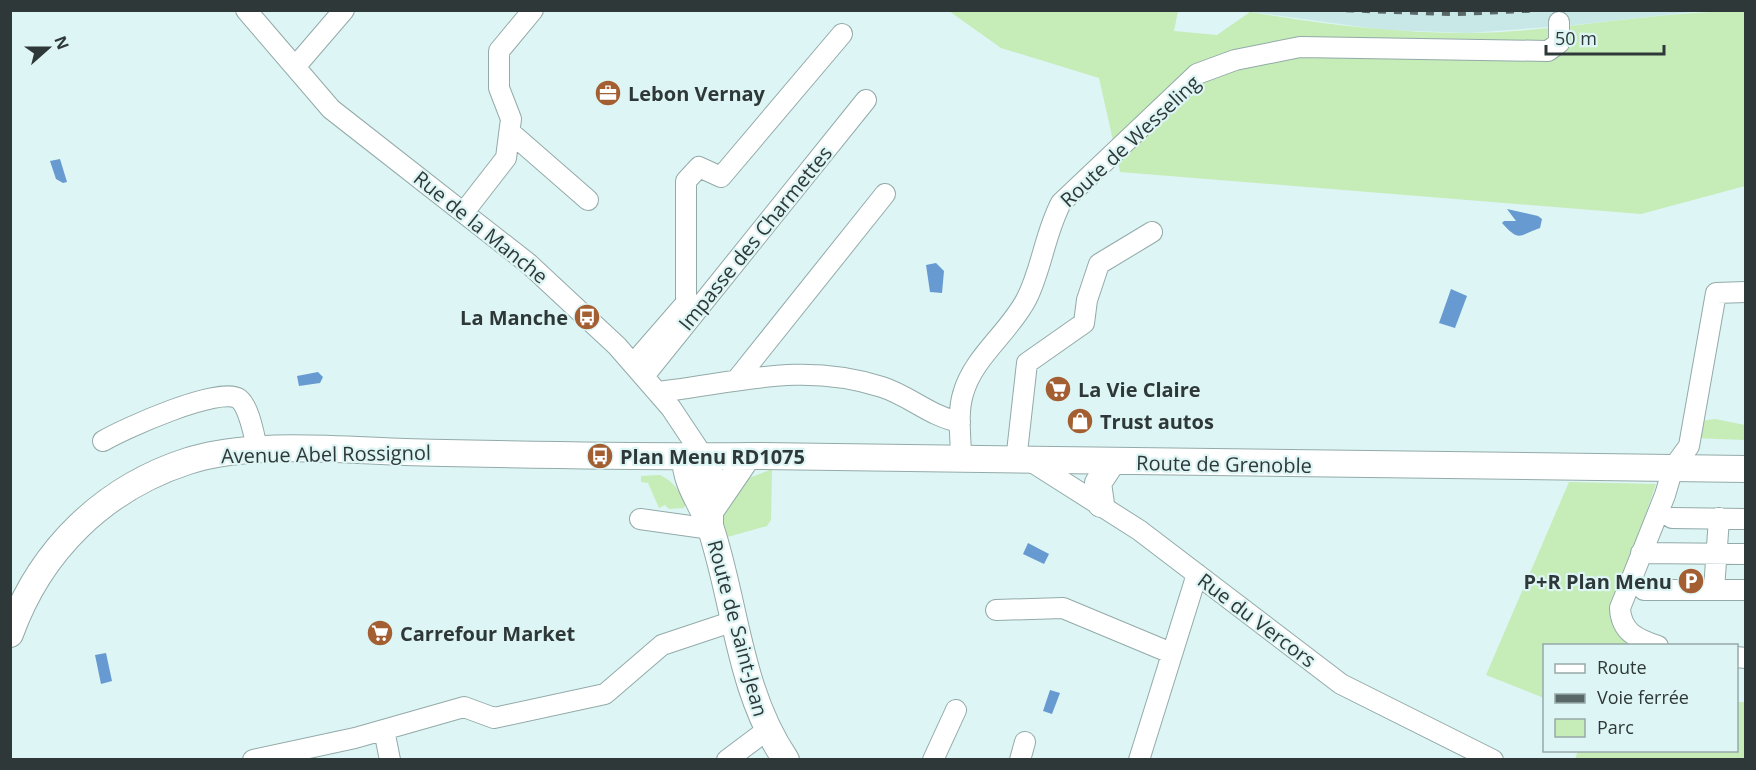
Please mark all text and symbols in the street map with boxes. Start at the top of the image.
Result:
north arrow [18,18,78,78]
scale bar [1546,18,1664,56]
text: 50 m [1555,26,1597,50]
text: N [49,33,75,53]
street label: Route de Wesseling [1054,69,1206,213]
office icon: Lebon Vernay [593,78,623,108]
place label: Lebon Vernay [628,80,766,107]
street label: Impasse des Charmettes [672,140,838,336]
street label: Rue de la Manche [408,164,554,290]
bus stop icon: La Manche [572,302,602,332]
place label: La Manche [460,304,568,331]
supermarket icon: La Vie Claire [1043,374,1073,404]
place label: La Vie Claire [1078,376,1201,403]
shop icon: Trust autos [1065,406,1095,436]
place label: Trust autos [1100,408,1214,435]
street label: Avenue Abel Rossignol [221,439,431,469]
bus stop icon: Plan Menu RD1075 [585,441,615,471]
place label: Plan Menu RD1075 [620,443,805,470]
street label: Route de Grenoble [1136,449,1312,479]
street label: Route de Saint-Jean [701,537,775,719]
parking icon: P+R Plan Menu [1676,566,1706,596]
street label: Rue du Vercors [1192,567,1322,673]
place label: P+R Plan Menu [1524,568,1672,595]
supermarket icon: Carrefour Market [365,618,395,648]
place label: Carrefour Market [400,620,576,647]
legend [1543,644,1738,752]
text: Route [1597,655,1647,679]
text: Voie ferrée [1597,685,1689,709]
text: Parc [1597,715,1634,739]

